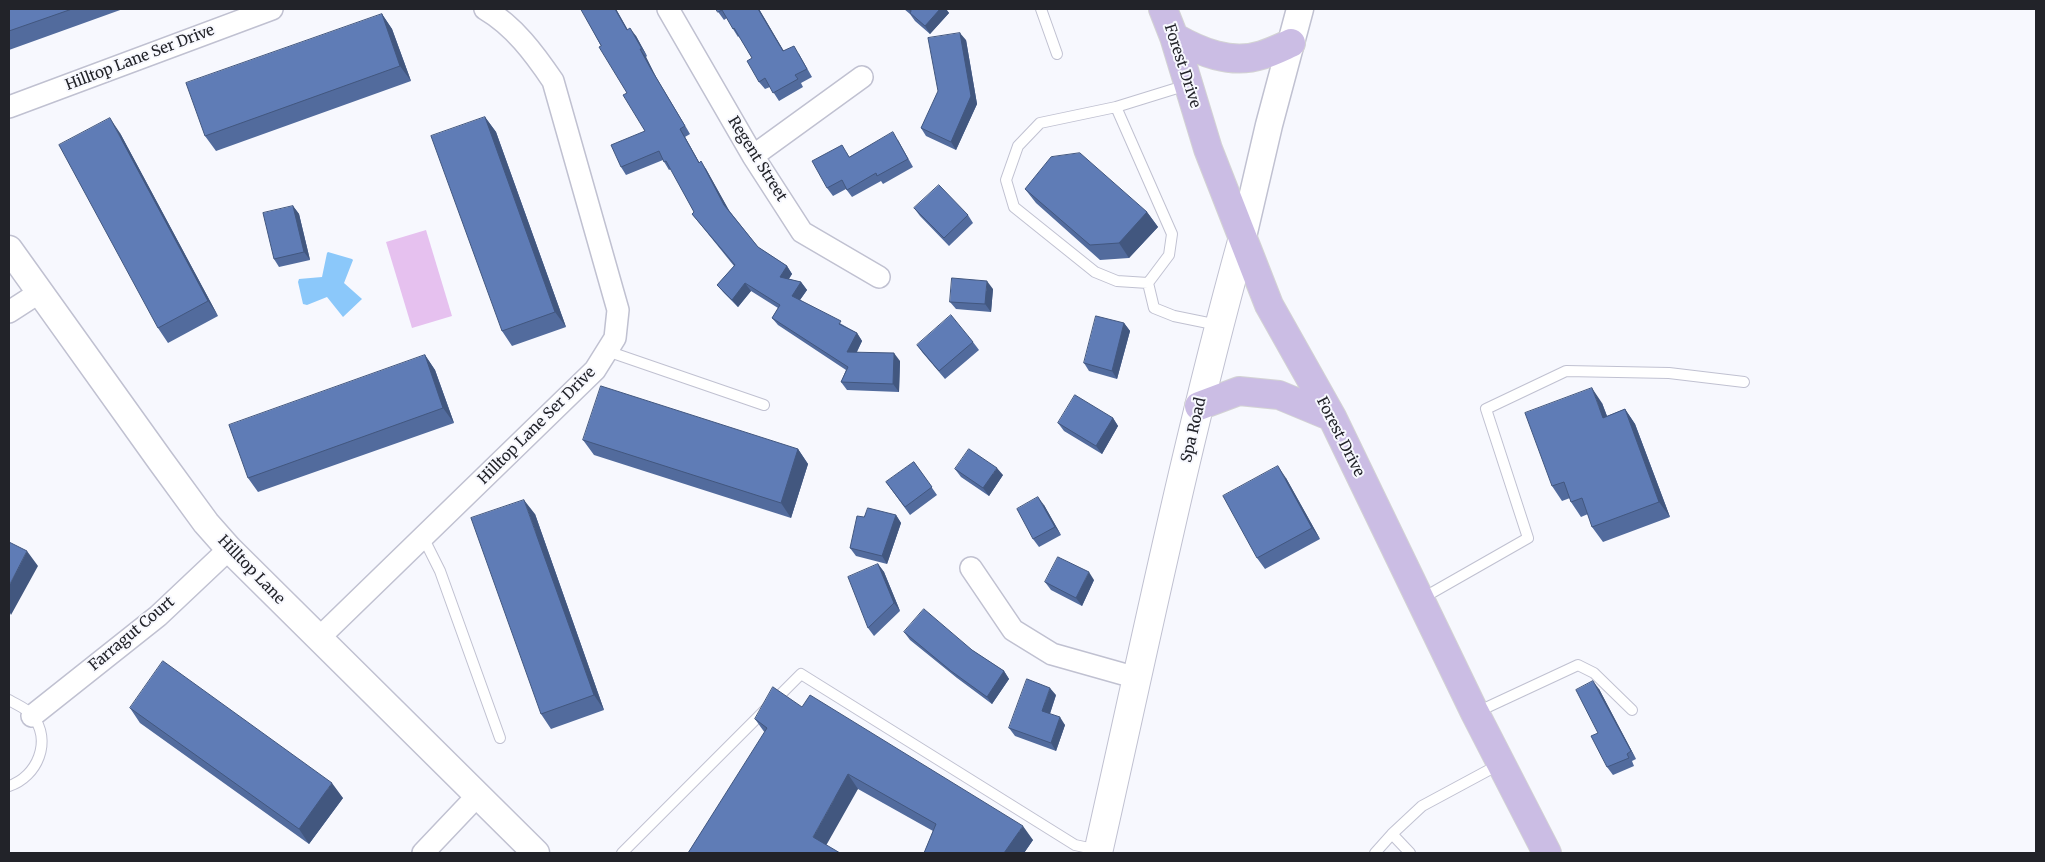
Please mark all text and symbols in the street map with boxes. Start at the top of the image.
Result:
street label: Hilltop Lane Ser Drive [63,21,217,95]
street label: Forest Drive [1160,22,1204,110]
street label: Regent Street [724,113,790,205]
street label: Hilltop Lane Ser Drive [475,364,599,488]
street label: Forest Drive [1312,394,1368,480]
street label: Spa Road [1178,396,1210,464]
street label: Hilltop Lane [214,532,288,608]
street label: Farragut Court [86,593,178,675]

